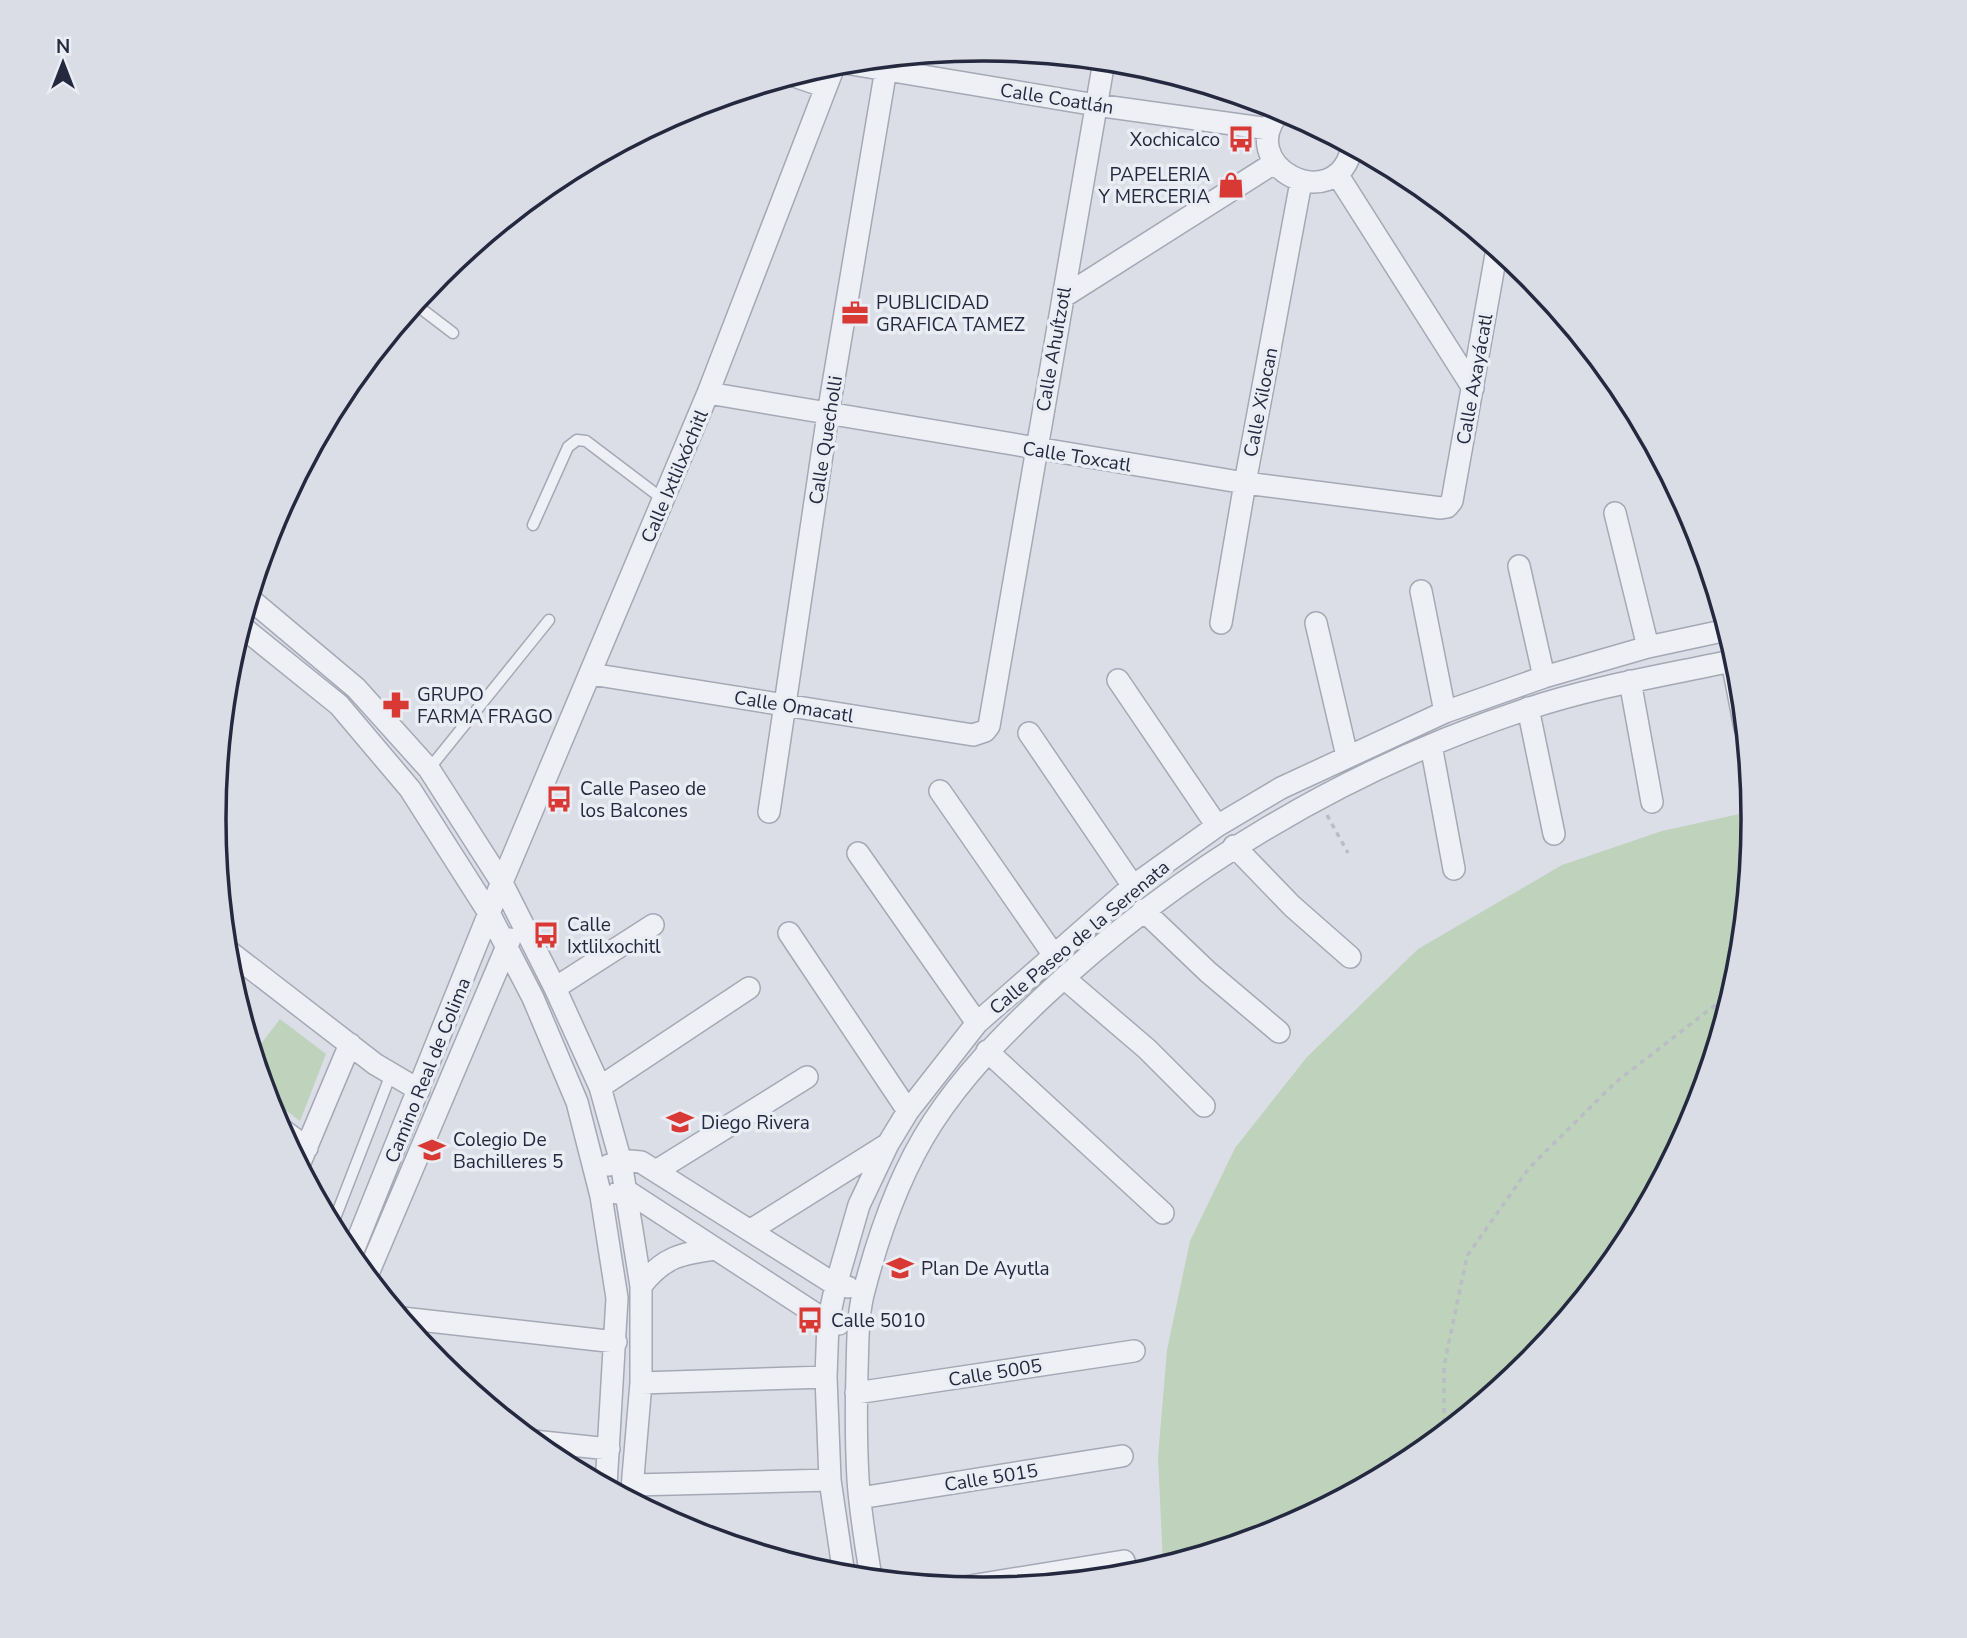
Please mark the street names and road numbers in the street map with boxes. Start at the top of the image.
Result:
street label: Calle Coatlán [998,77,1115,121]
street label: Calle Ahuítzotl [1030,284,1078,414]
street label: Calle Axayácatl [1451,311,1499,447]
street label: Calle Xilocan [1238,345,1284,459]
street label: Calle Quecholli [803,374,849,506]
street label: Calle Ixtlilxóchitl [635,405,715,547]
street label: Calle Toxcatl [1021,436,1133,478]
street label: Calle Omacatl [732,685,856,729]
street label: Calle Paseo de la Serenata [984,855,1175,1021]
street label: Camino Real de Colima [379,974,477,1167]
street label: Calle 5005 [947,1353,1044,1393]
street label: Calle 5015 [943,1458,1040,1498]

